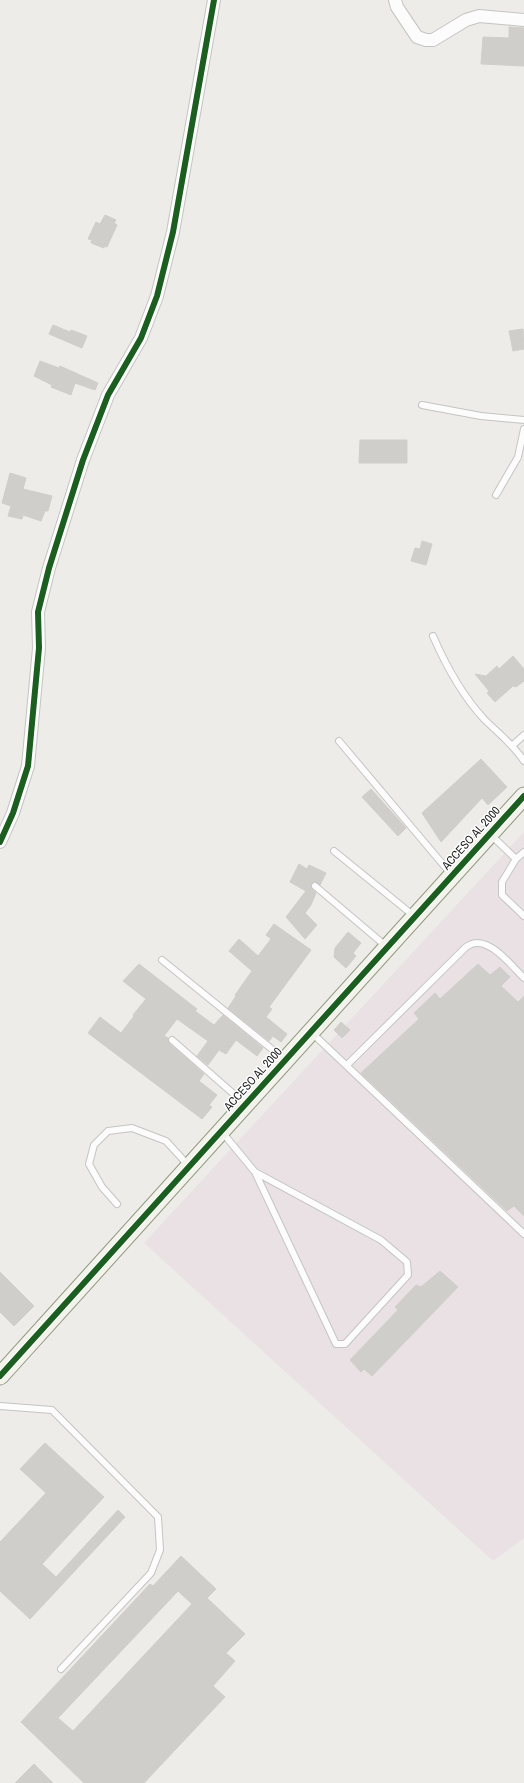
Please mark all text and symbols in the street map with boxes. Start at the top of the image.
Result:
street label: ACCESO AL 2000 [438,803,504,874]
street label: ACCESO AL 2000 [220,1044,286,1115]

